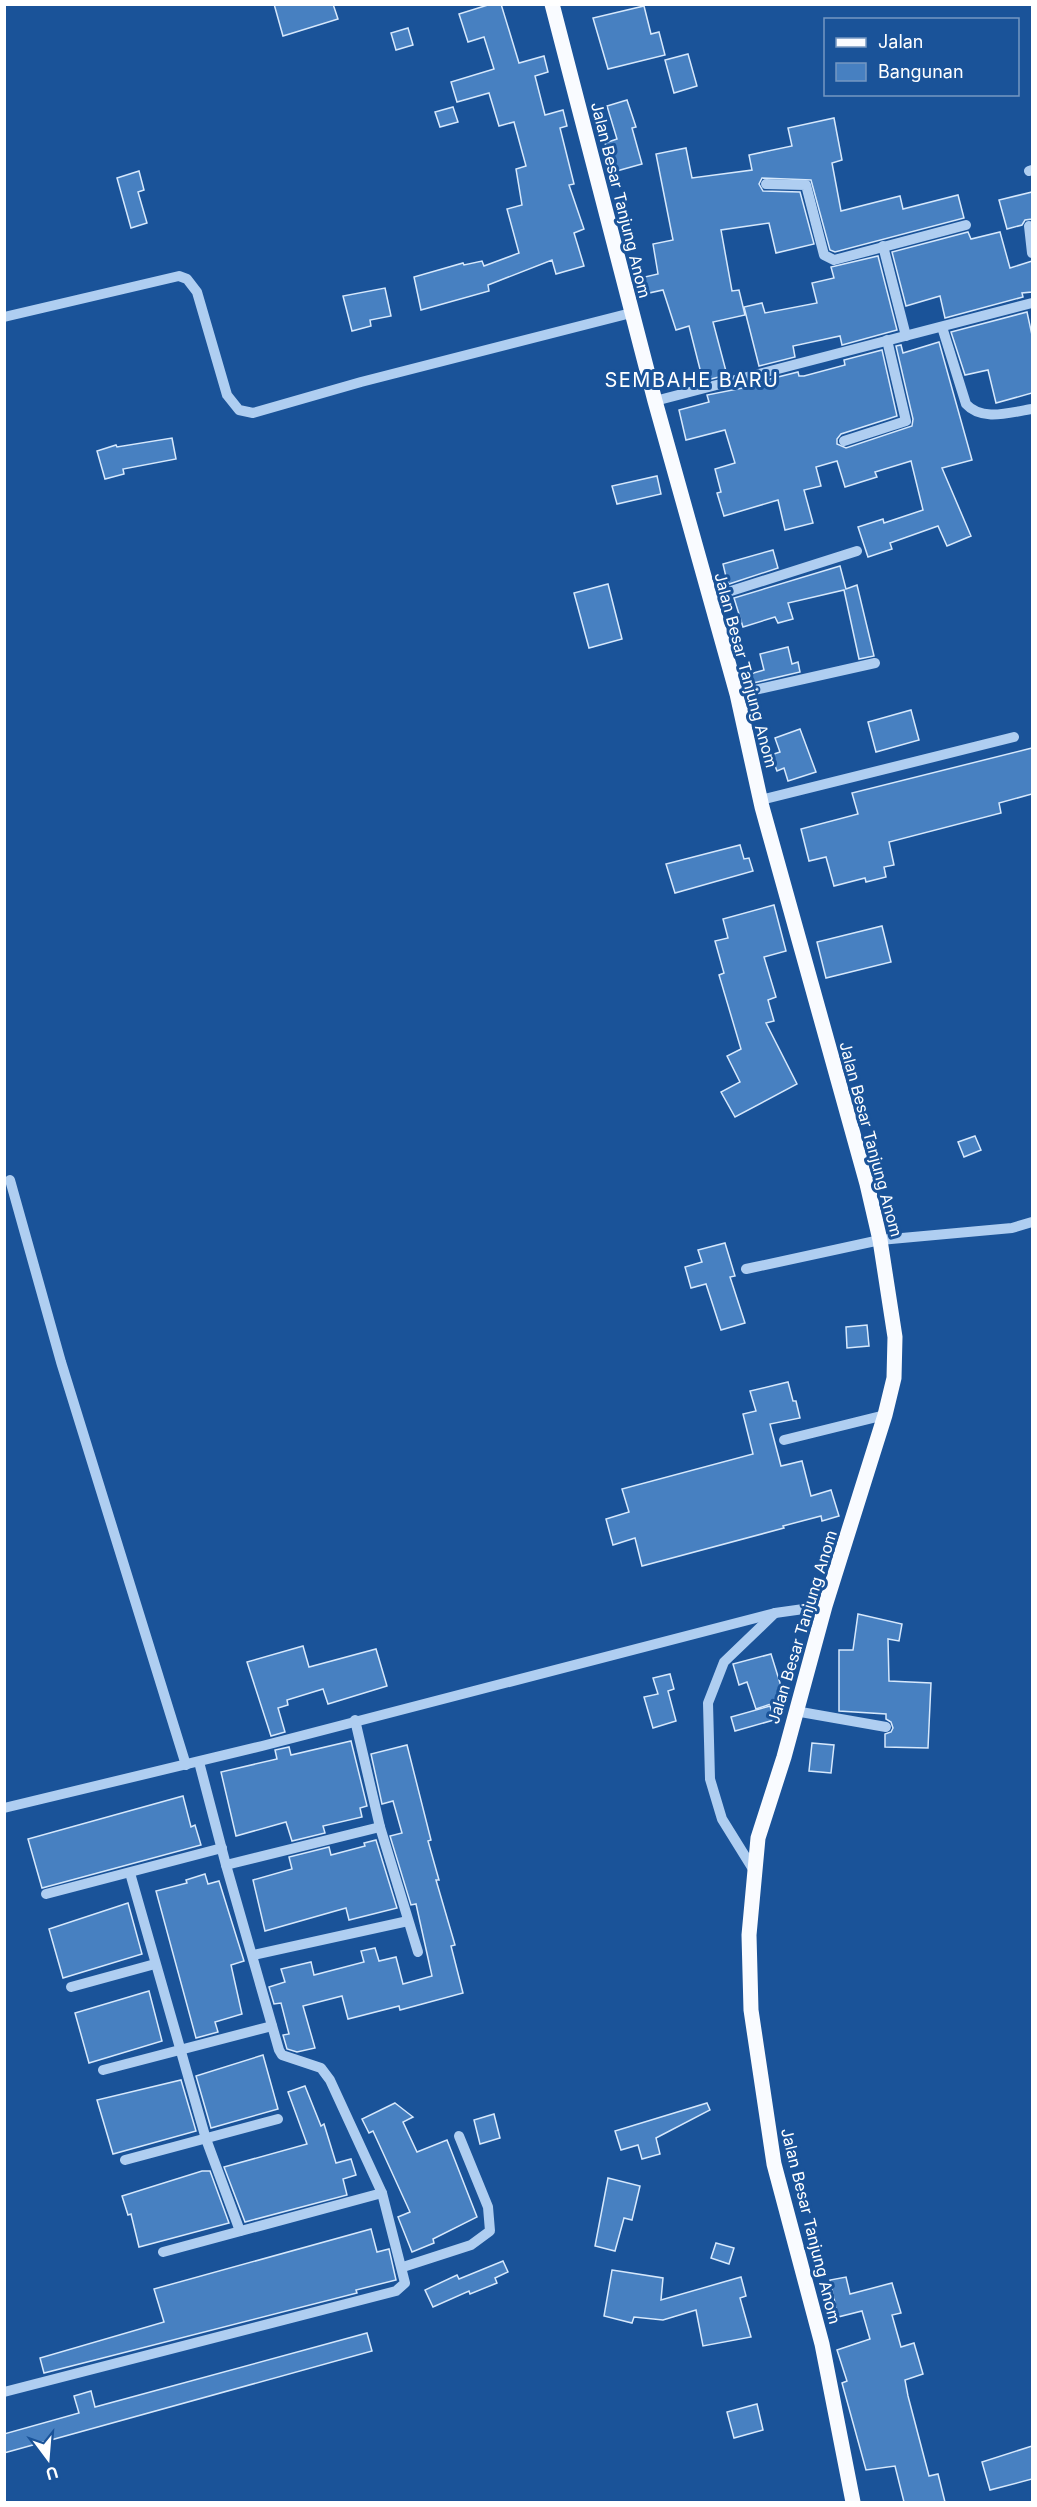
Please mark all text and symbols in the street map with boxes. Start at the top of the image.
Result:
legend [824,18,1019,96]
text: Jalan [878,31,923,52]
text: Bangunan [878,61,964,82]
street label: Jalan Besar Tanjung Anom [587,100,655,300]
district label: SEMBAHE BARU [605,368,779,392]
street label: Jalan Besar Tanjung Anom [710,570,782,770]
street label: Jalan Besar Tanjung Anom [835,1039,907,1239]
street label: Jalan Besar Tanjung Anom [763,1528,841,1726]
street label: Jalan Besar Tanjung Anom [777,2126,845,2326]
north arrow [18,2429,78,2489]
text: U [44,2462,61,2485]

